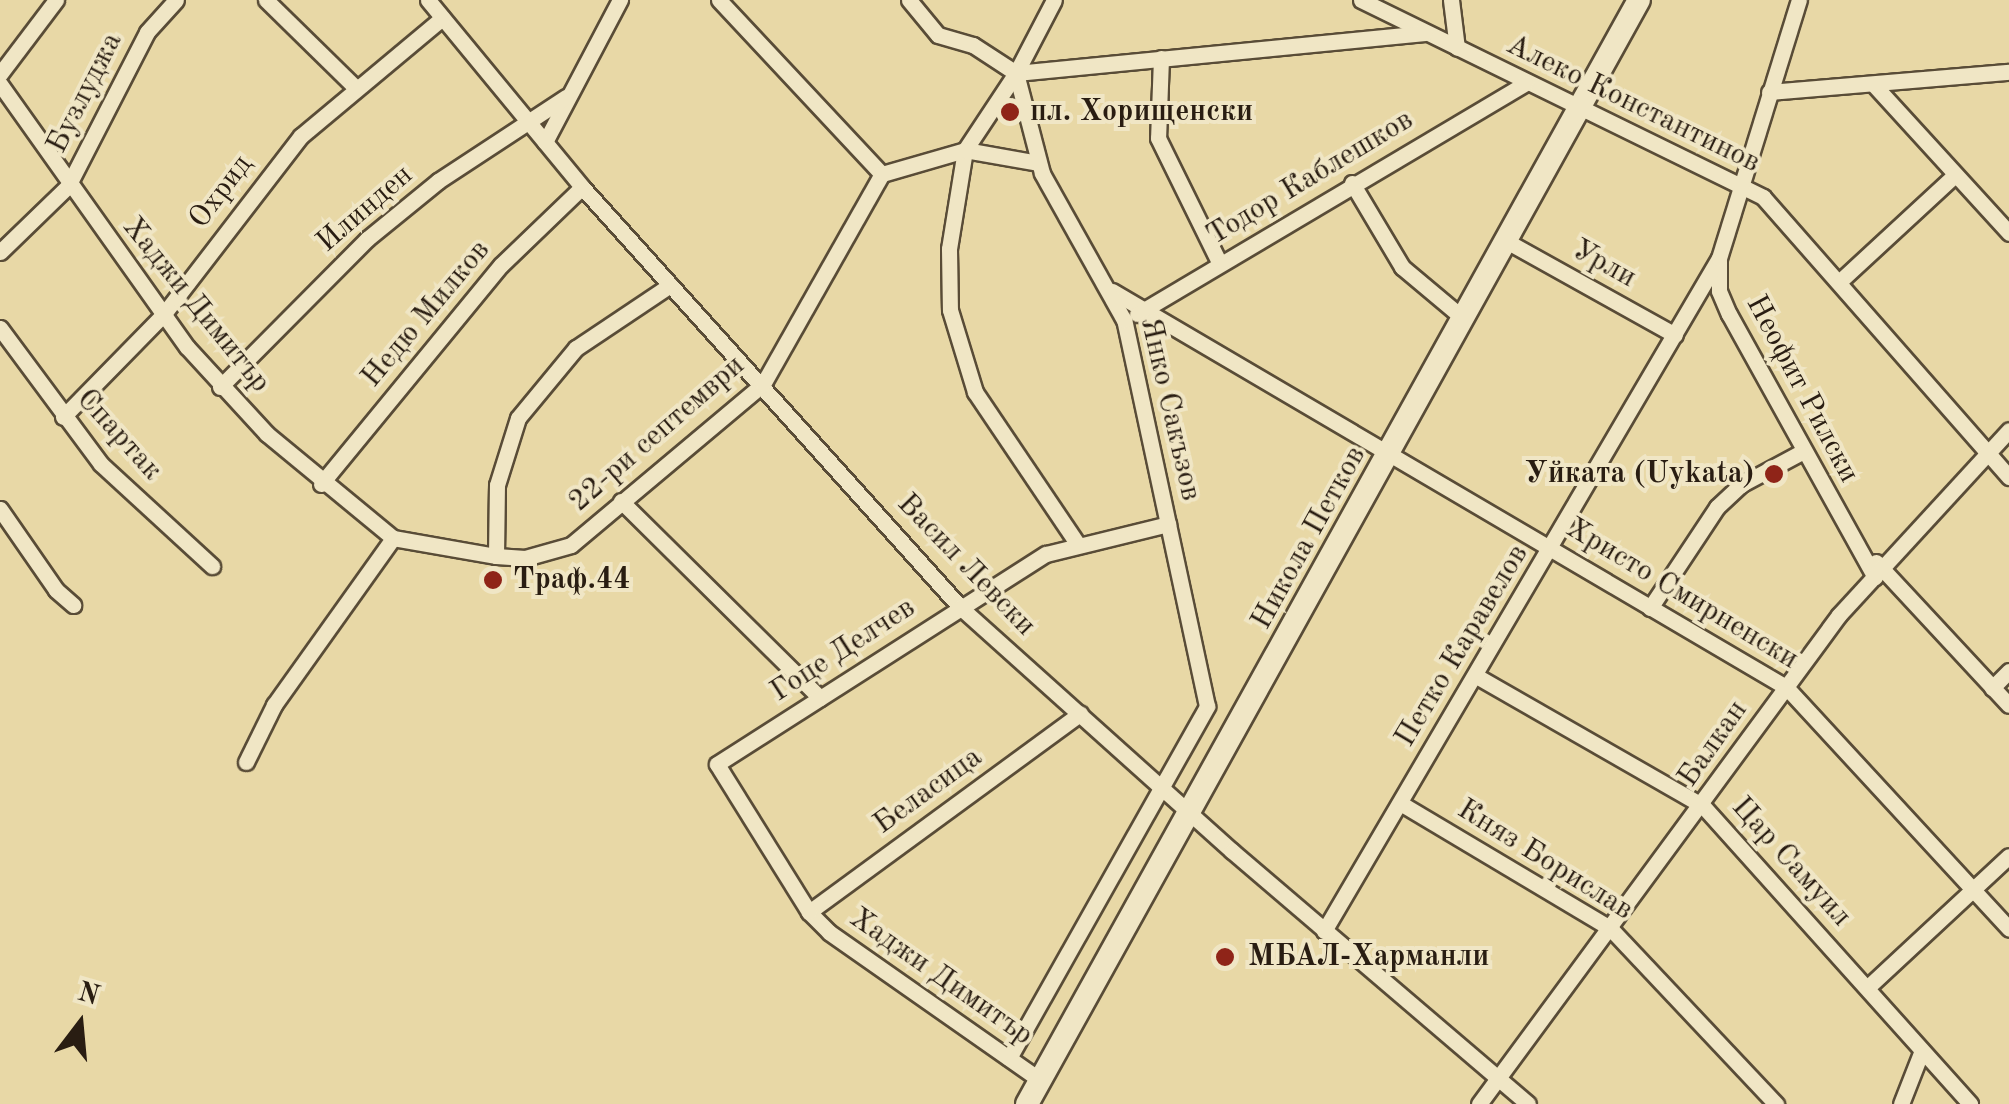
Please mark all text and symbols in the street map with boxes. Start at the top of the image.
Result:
street label: Бузлуджа [39,27,131,159]
street label: Алеко Константинов [1500,27,1766,181]
place label: пл. Хорищенски [1030,94,1253,130]
marker: пл. Хорищенски [999,101,1021,123]
street label: Тодор Каблешков [1200,102,1420,254]
street label: Охрид [182,148,260,236]
street label: Илинден [310,157,420,261]
street label: Хаджи Димитър [114,210,278,400]
street label: Урли [1566,232,1642,296]
street label: Недю Милков [354,233,498,395]
street label: Неофит Рилски [1738,289,1866,489]
street label: Янко Сакъзов [1131,314,1209,504]
street label: 22-ри септември [562,348,752,520]
street label: Спартак [69,382,169,488]
street label: Никола Петков [1244,440,1374,636]
place label: Уйката (Uykata) [1525,456,1754,492]
marker: Уйката (Uykata) [1763,463,1785,485]
street label: Васил Левски [889,486,1043,644]
street label: Христо Смирненски [1559,510,1805,678]
street label: Петко Каравелов [1387,538,1537,754]
place label: Траф.44 [513,562,631,598]
marker: Траф.44 [482,569,504,591]
street label: Гоце Делчев [764,590,922,710]
street label: Балкан [1670,694,1756,794]
street label: Беласица [867,740,989,842]
street label: Цар Самуил [1723,790,1859,934]
street label: Княз Борислав [1450,792,1640,928]
street label: Хаджи Димитър [842,900,1040,1054]
place label: МБАЛ-Харманли [1248,939,1490,975]
marker: МБАЛ-Харманли [1212,944,1238,970]
north arrow [30,974,130,1074]
text: N [74,979,102,1012]

